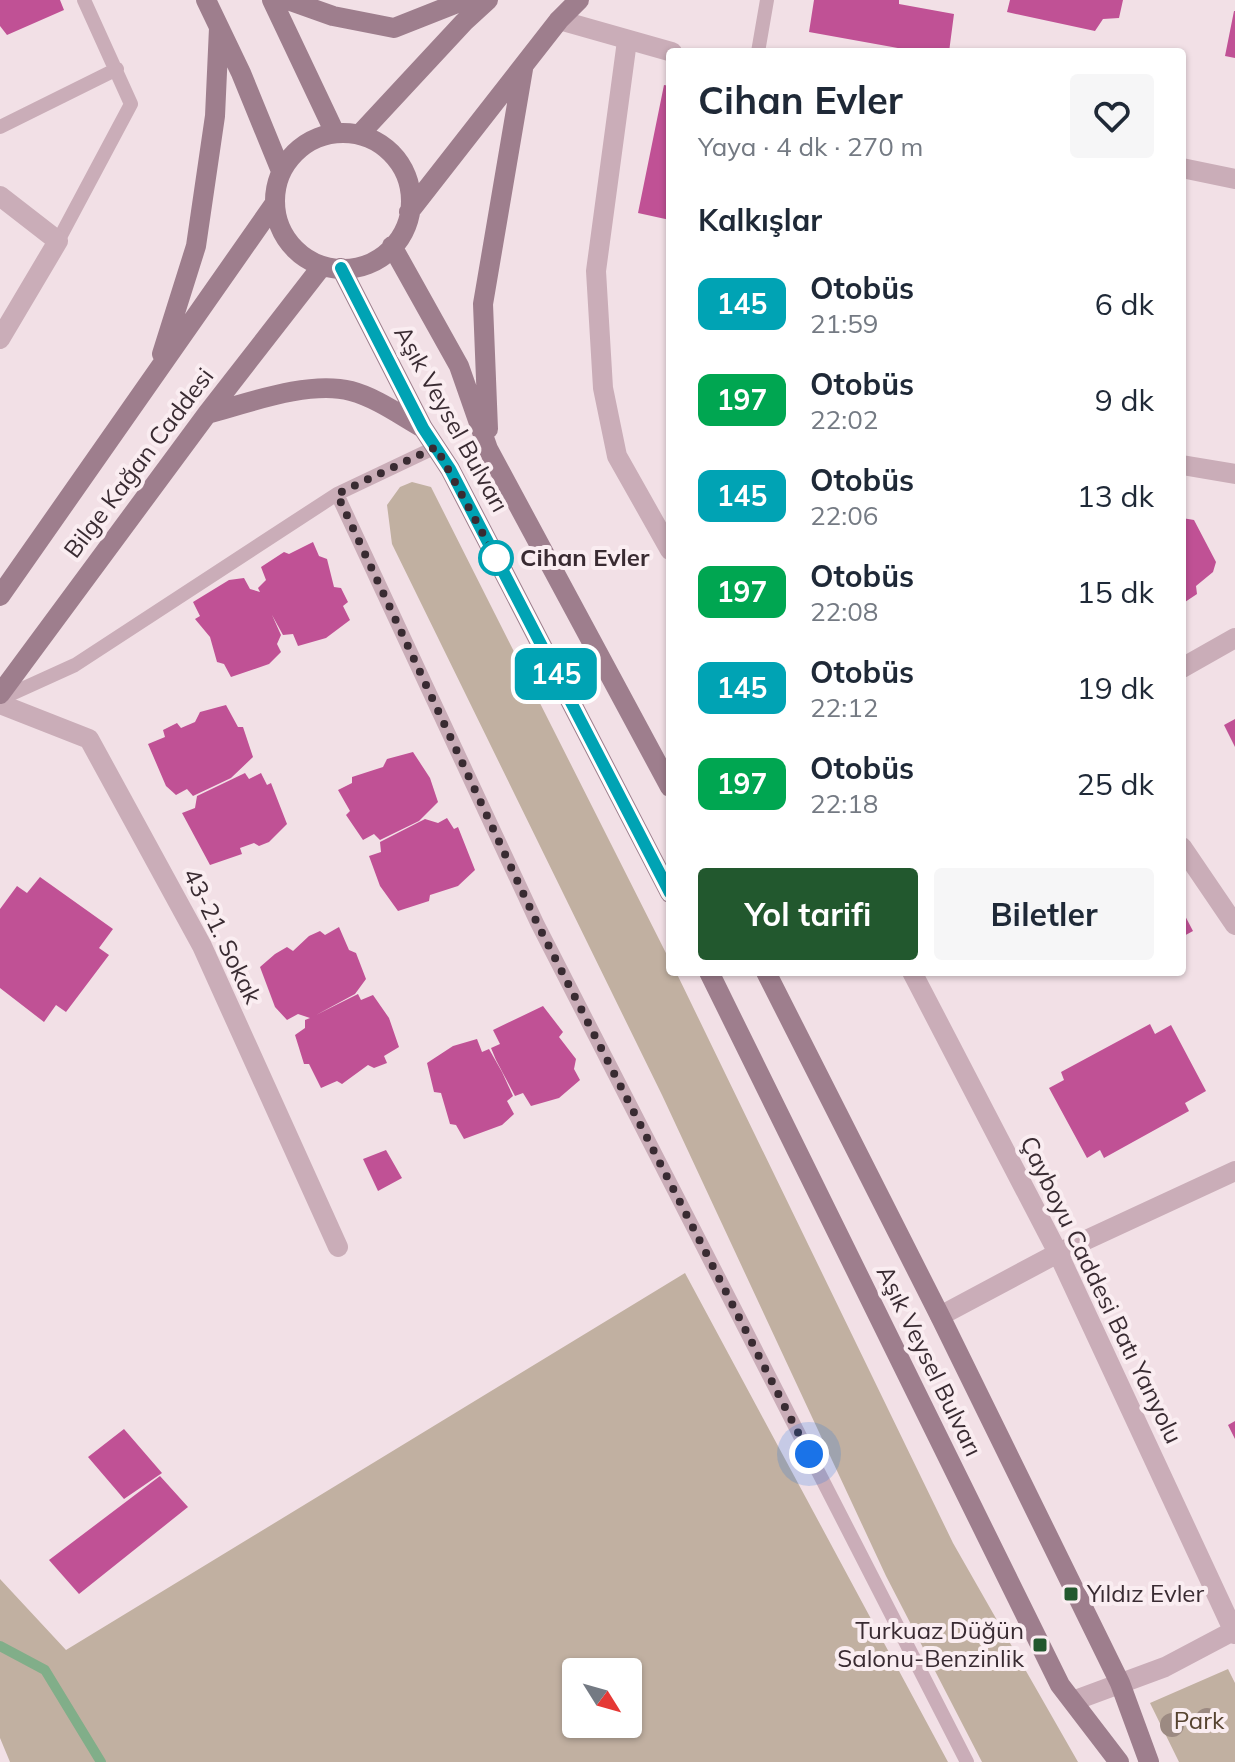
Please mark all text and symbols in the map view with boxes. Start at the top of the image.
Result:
button: heart [1070,74,1154,158]
text: Cihan Evler [698,76,903,124]
text: Yaya · 4 dk · 270 m [698,130,923,163]
text: Kalkışlar [698,201,822,239]
text: Otobüs [810,269,914,307]
text: 6 dk [1095,285,1154,323]
text: 145 [717,286,767,321]
text: 21:59 [810,307,878,340]
street label: Aşık Veysel Bulvarı [388,320,516,517]
street label: Bilge Kağan Caddesi [57,361,219,563]
text: Otobüs [810,365,914,403]
text: 9 dk [1095,381,1154,419]
text: 197 [717,382,767,417]
text: 22:02 [810,403,878,436]
text: Otobüs [810,461,914,499]
text: 13 dk [1077,477,1154,515]
text: 145 [717,478,767,513]
text: 22:06 [810,499,878,532]
marker: Cihan Evler [479,541,513,575]
place label: Cihan Evler [520,542,650,572]
text: Otobüs [810,557,914,595]
text: 15 dk [1077,573,1154,611]
text: 197 [717,574,767,609]
text: 22:08 [810,595,878,628]
line badge: 145 [510,648,602,700]
text: Otobüs [810,653,914,691]
text: 145 [531,656,581,691]
text: 19 dk [1077,669,1154,707]
text: 145 [717,670,767,705]
text: 22:12 [810,691,878,724]
text: Otobüs [810,749,914,787]
text: 25 dk [1077,765,1154,803]
text: 197 [717,766,767,801]
text: 22:18 [810,787,878,820]
street label: 43-21. Sokak [177,863,269,1009]
button: Yol tarifi [698,868,918,960]
button: Biletler [934,868,1154,960]
street label: Çayboyu Caddesi Batı Yanyolu [1014,1131,1189,1448]
street label: Aşık Veysel Bulvarı [871,1260,989,1461]
your location [789,1434,829,1474]
place label: Yıldız Evler [1086,1578,1204,1608]
marker: Yıldız Evler [1062,1585,1080,1603]
place label: Turkuaz Düğün Salonu-Benzinlik [837,1615,1025,1673]
marker: Turkuaz Düğün Salonu-Benzinlik [1031,1636,1049,1654]
north arrow [562,1658,642,1738]
map controls [562,1658,642,1738]
park label: Park [1174,1705,1225,1735]

